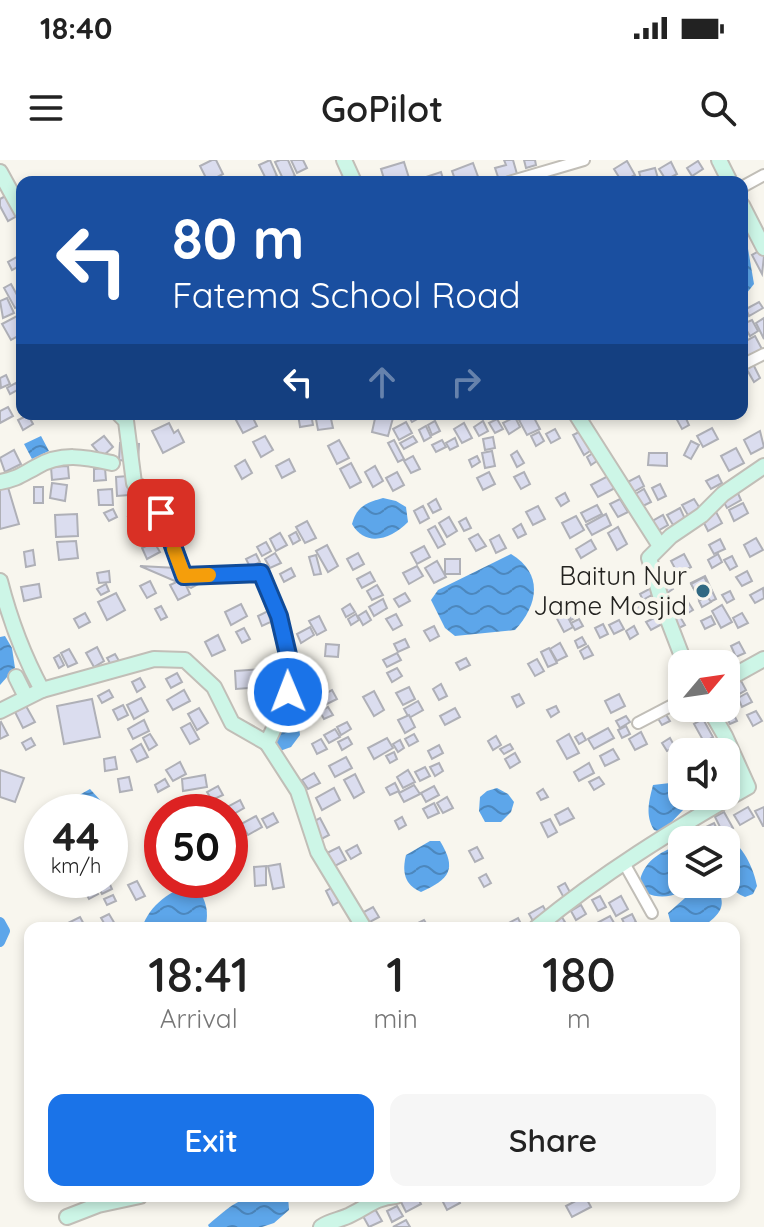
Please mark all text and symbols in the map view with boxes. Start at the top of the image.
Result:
text: 18:40 [40,9,112,47]
icon: menu [24,86,68,130]
text: GoPilot [321,86,443,131]
icon: search [696,86,740,130]
text: 80 m [172,203,304,273]
icon: left [40,208,144,312]
text: Fatema School Road [172,272,521,317]
icon: left [276,360,320,404]
icon: ahead [360,360,404,404]
icon: right [444,360,488,404]
pin [127,479,195,547]
icon: arrive [139,491,183,535]
place label: Baitun Nur Jame Mosjid [533,559,687,622]
marker: Baitun Nur Jame Mosjid [694,582,712,600]
position arrow [246,650,330,734]
north arrow [668,650,740,722]
map controls [668,650,740,898]
button: sound [668,738,740,810]
speed limit sign: 50 [144,794,248,898]
text: 44 [52,811,100,861]
button: layers [668,826,740,898]
text: km/h [51,853,101,878]
text: 18:41 [148,944,249,1004]
text: 1 [386,944,405,1004]
text: 180 [542,944,616,1004]
text: Arrival [160,1002,238,1035]
text: min [373,1002,418,1035]
text: m [567,1002,591,1035]
button: Exit [48,1094,374,1186]
button: Share [390,1094,716,1186]

